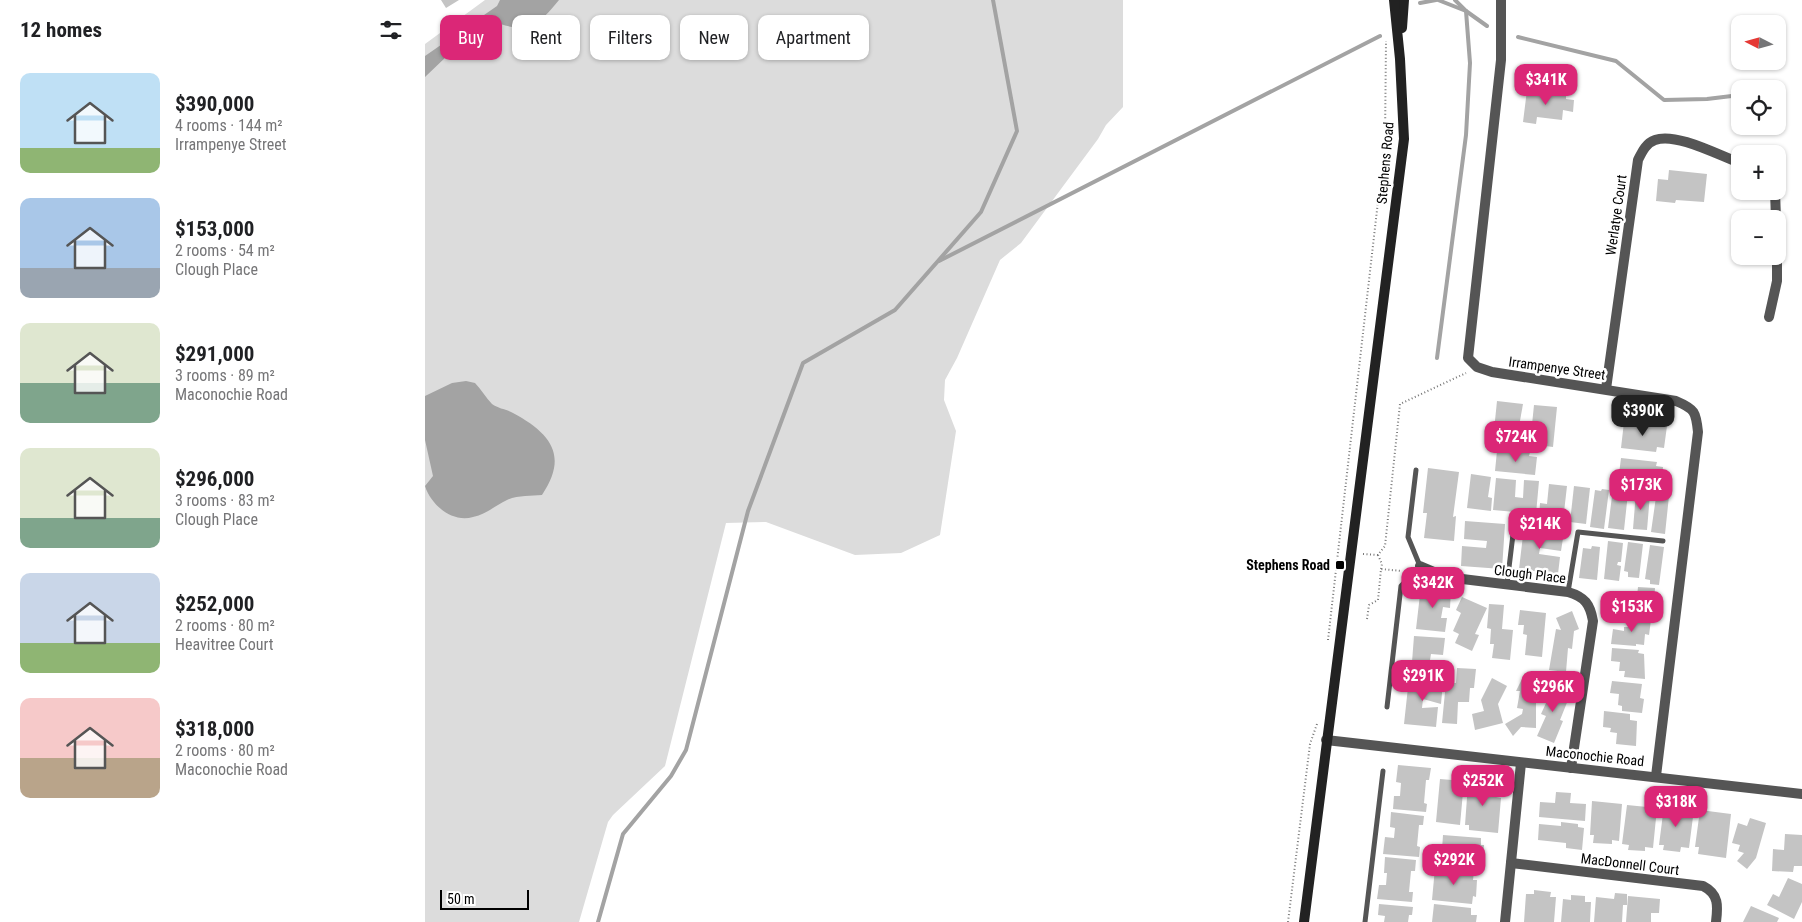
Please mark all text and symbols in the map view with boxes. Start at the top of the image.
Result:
chip: Buy [440,15,502,60]
chip: Rent [512,15,580,60]
chip: Filters [590,15,670,60]
chip: New [680,15,748,60]
chip: Apartment [758,15,869,60]
north arrow [1731,15,1786,70]
map controls [1731,15,1786,265]
icon: filters [377,16,405,44]
text: 12 homes [20,18,102,42]
pin: $341K [1511,64,1581,106]
text: $341K [1525,70,1567,89]
button: locate [1731,80,1786,135]
text: $390,000 [175,92,254,116]
icon: home [60,93,120,153]
text: 4 rooms · 144 m² [175,116,283,135]
street label: Stephens Road [1373,121,1397,205]
text: Irrampenye Street [175,135,287,154]
button: + [1731,145,1786,200]
street label: Werlatye Court [1602,174,1630,256]
button: − [1731,210,1786,265]
text: $153,000 [175,217,254,241]
icon: home [60,218,120,278]
text: 2 rooms · 54 m² [175,241,275,260]
text: Clough Place [175,260,258,279]
text: $291,000 [175,342,254,366]
icon: home [60,343,120,403]
street label: Irrampenye Street [1508,353,1606,383]
text: 3 rooms · 89 m² [175,366,275,385]
text: Maconochie Road [175,385,288,404]
pin: $390K [1608,394,1678,437]
text: $390K [1622,401,1664,420]
pin: $724K [1481,420,1551,463]
text: $724K [1495,427,1537,446]
text: $296,000 [175,467,254,491]
icon: home [60,468,120,528]
pin: $173K [1606,468,1676,511]
text: $173K [1620,475,1662,494]
text: 3 rooms · 83 m² [175,491,275,510]
pin: $214K [1505,508,1575,550]
text: Clough Place [175,510,258,529]
text: $214K [1519,514,1561,533]
place label: Stephens Road [1246,557,1330,573]
marker: Stephens Road [1334,559,1346,571]
street label: Clough Place [1493,562,1567,586]
pin: $342K [1398,566,1468,609]
text: $342K [1412,573,1454,592]
pin: $153K [1597,590,1667,633]
text: $252,000 [175,592,254,616]
icon: home [60,593,120,653]
text: $153K [1611,597,1653,616]
text: 2 rooms · 80 m² [175,616,275,635]
text: Heavitree Court [175,635,273,654]
pin: $291K [1388,660,1458,702]
text: $291K [1402,666,1444,685]
pin: $296K [1518,670,1588,713]
text: $296K [1532,677,1574,696]
text: $318,000 [175,717,254,741]
icon: home [60,718,120,778]
text: 2 rooms · 80 m² [175,741,275,760]
street label: Maconochie Road [1545,743,1645,769]
text: Maconochie Road [175,760,288,779]
pin: $252K [1448,764,1518,807]
text: $252K [1462,771,1504,790]
pin: $318K [1641,786,1711,828]
text: $318K [1655,792,1697,811]
pin: $292K [1419,844,1489,886]
text: $292K [1433,850,1475,869]
street label: MacDonnell Court [1580,850,1680,878]
scale bar [440,887,529,910]
text: 50 m [447,891,475,907]

